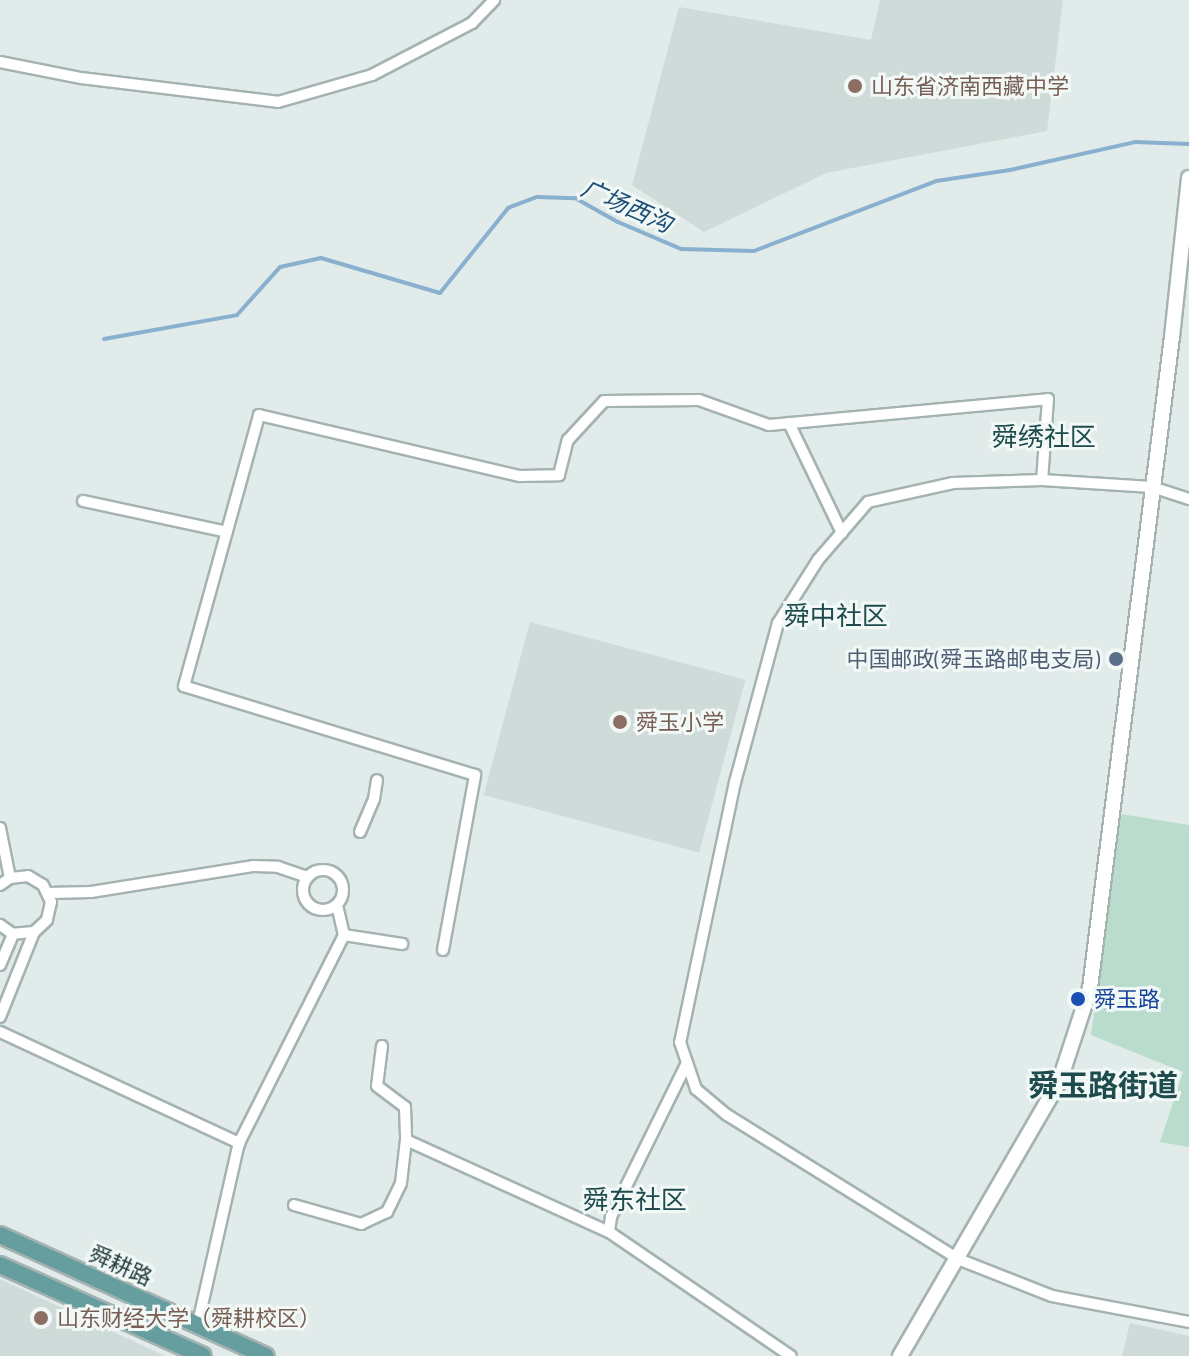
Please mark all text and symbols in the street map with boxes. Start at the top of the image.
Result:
place label: 山东省济南西藏中学 [871,73,1069,99]
marker: 山东省济南西藏中学 [846,77,864,95]
water label: 广场西沟 [577,172,677,238]
district label: 舜绣社区 [992,420,1096,452]
district label: 舜中社区 [784,599,888,631]
place label: 中国邮政(舜玉路邮电支局) [847,646,1100,672]
marker: 中国邮政(舜玉路邮电支局) [1107,650,1125,668]
place label: 舜玉小学 [636,709,724,735]
marker: 舜玉小学 [611,713,629,731]
place label: 舜玉路 [1094,986,1160,1012]
marker: 舜玉路 [1069,990,1087,1008]
district label: 舜玉路街道 [1028,1066,1178,1102]
district label: 舜东社区 [583,1183,687,1215]
street label: 舜耕路 [85,1240,157,1290]
place label: 山东财经大学（舜耕校区） [57,1305,321,1331]
marker: 山东财经大学（舜耕校区） [32,1309,50,1327]

